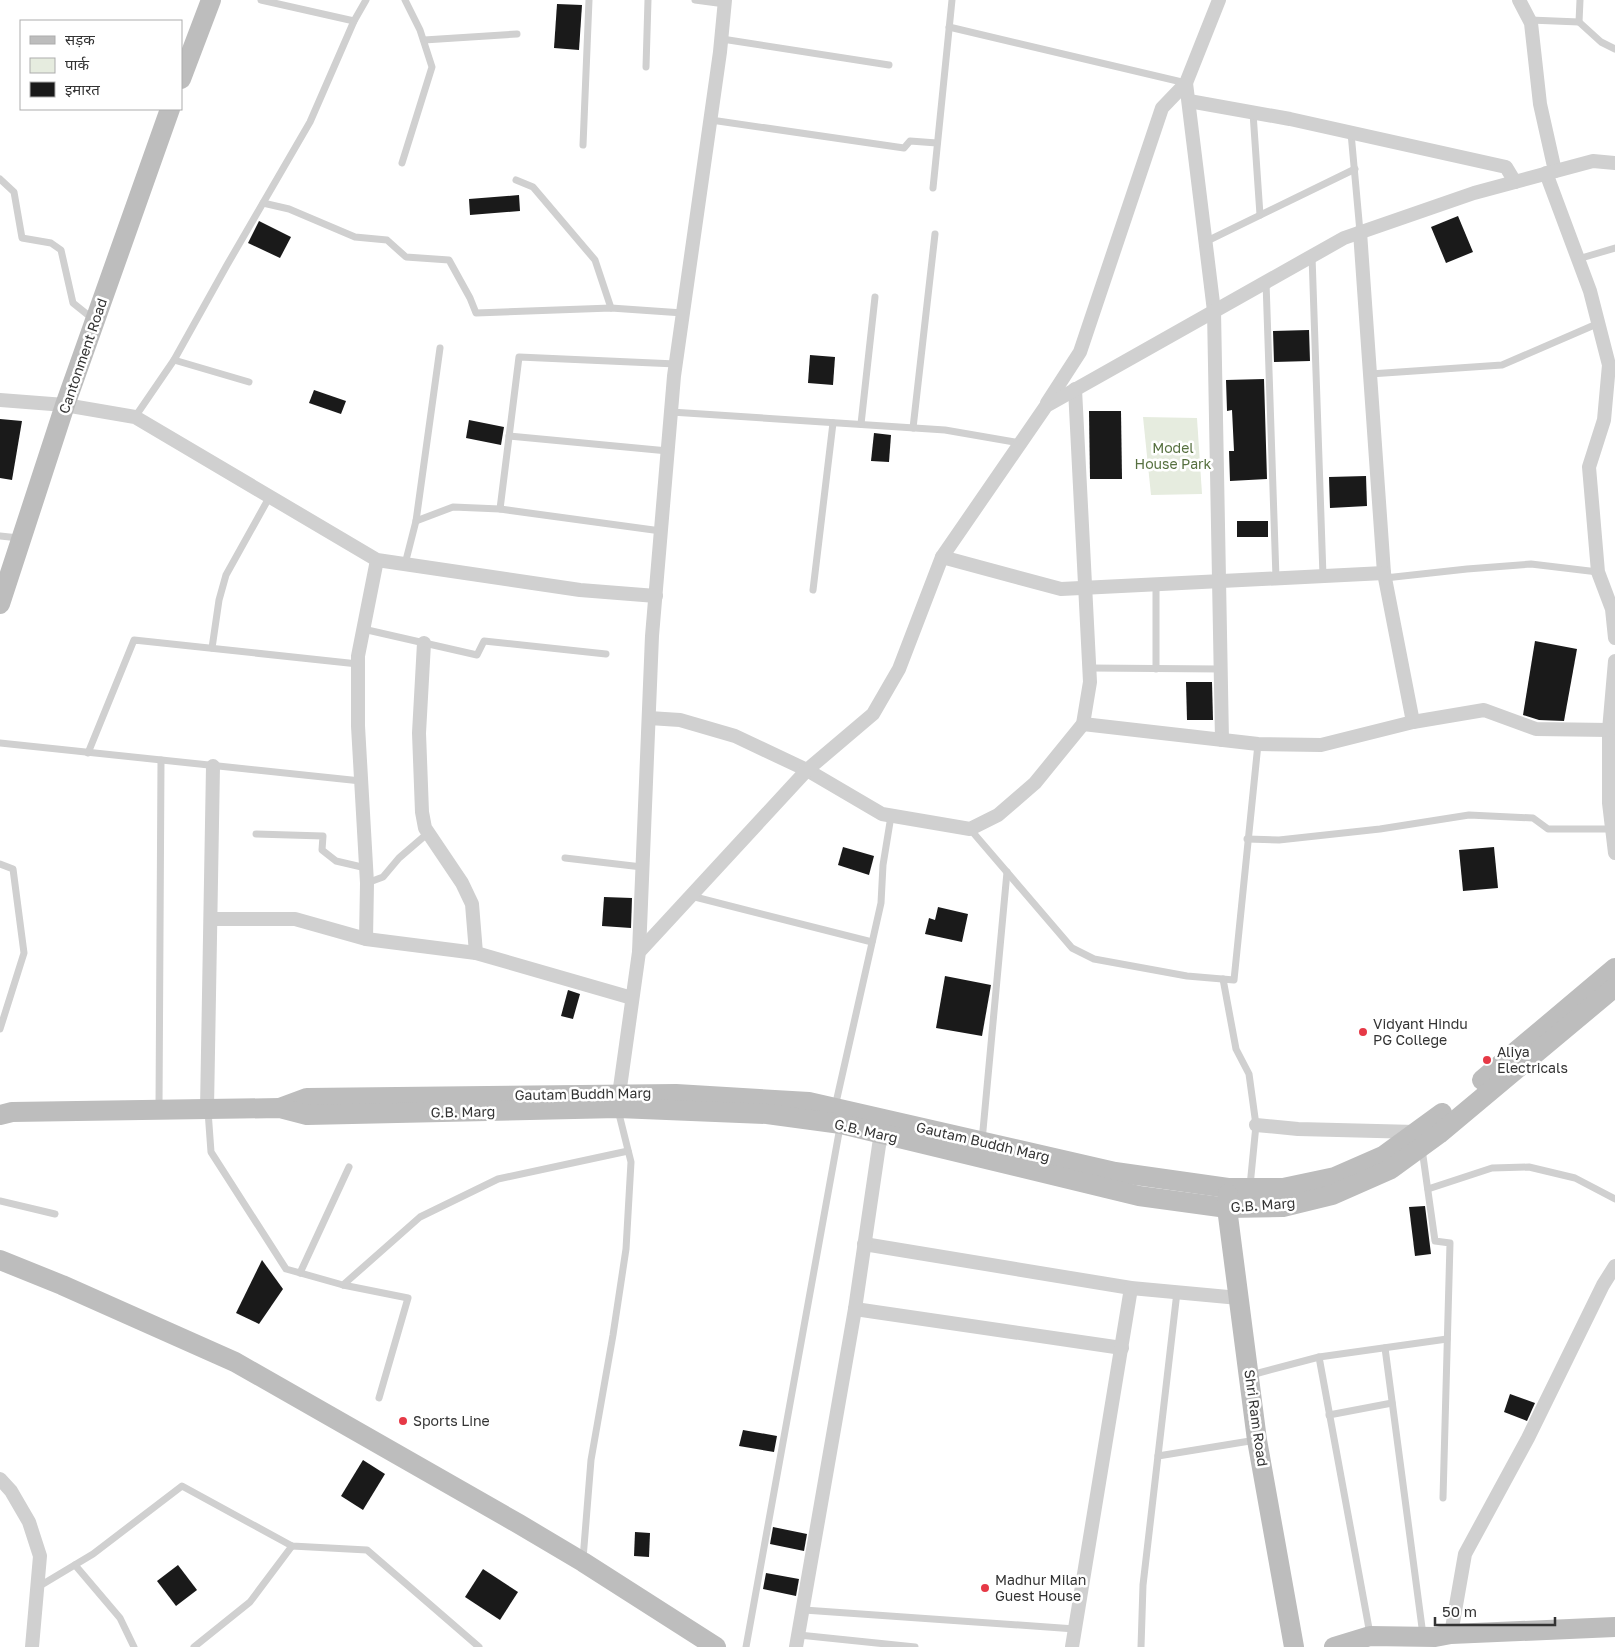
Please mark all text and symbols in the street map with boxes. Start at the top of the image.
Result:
legend [20,20,182,110]
text: सड़क [65,30,95,48]
text: पार्क [65,55,89,73]
text: इमारत [65,80,100,98]
street label: Cantonment Road [55,296,110,416]
park label: Model House Park [1135,439,1212,472]
place label: Vidyant Hindu PG College [1373,1015,1468,1048]
marker: Vidyant Hindu PG College [1357,1026,1369,1038]
place label: Aliya Electricals [1497,1043,1568,1076]
marker: Aliya Electricals [1481,1054,1493,1066]
street label: Gautam Buddh Marg [514,1084,651,1103]
street label: G.B. Marg [431,1102,495,1121]
street label: G.B. Marg [833,1115,900,1146]
street label: Gautam Buddh Marg [915,1118,1052,1165]
street label: G.B. Marg [1230,1194,1296,1215]
street label: Shri Ram Road [1241,1368,1272,1468]
place label: Sports Line [413,1412,490,1429]
marker: Sports Line [397,1415,409,1427]
place label: Madhur Milan Guest House [995,1571,1086,1604]
marker: Madhur Milan Guest House [979,1582,991,1594]
scale bar [1435,1594,1555,1626]
text: 50 m [1442,1602,1477,1620]

